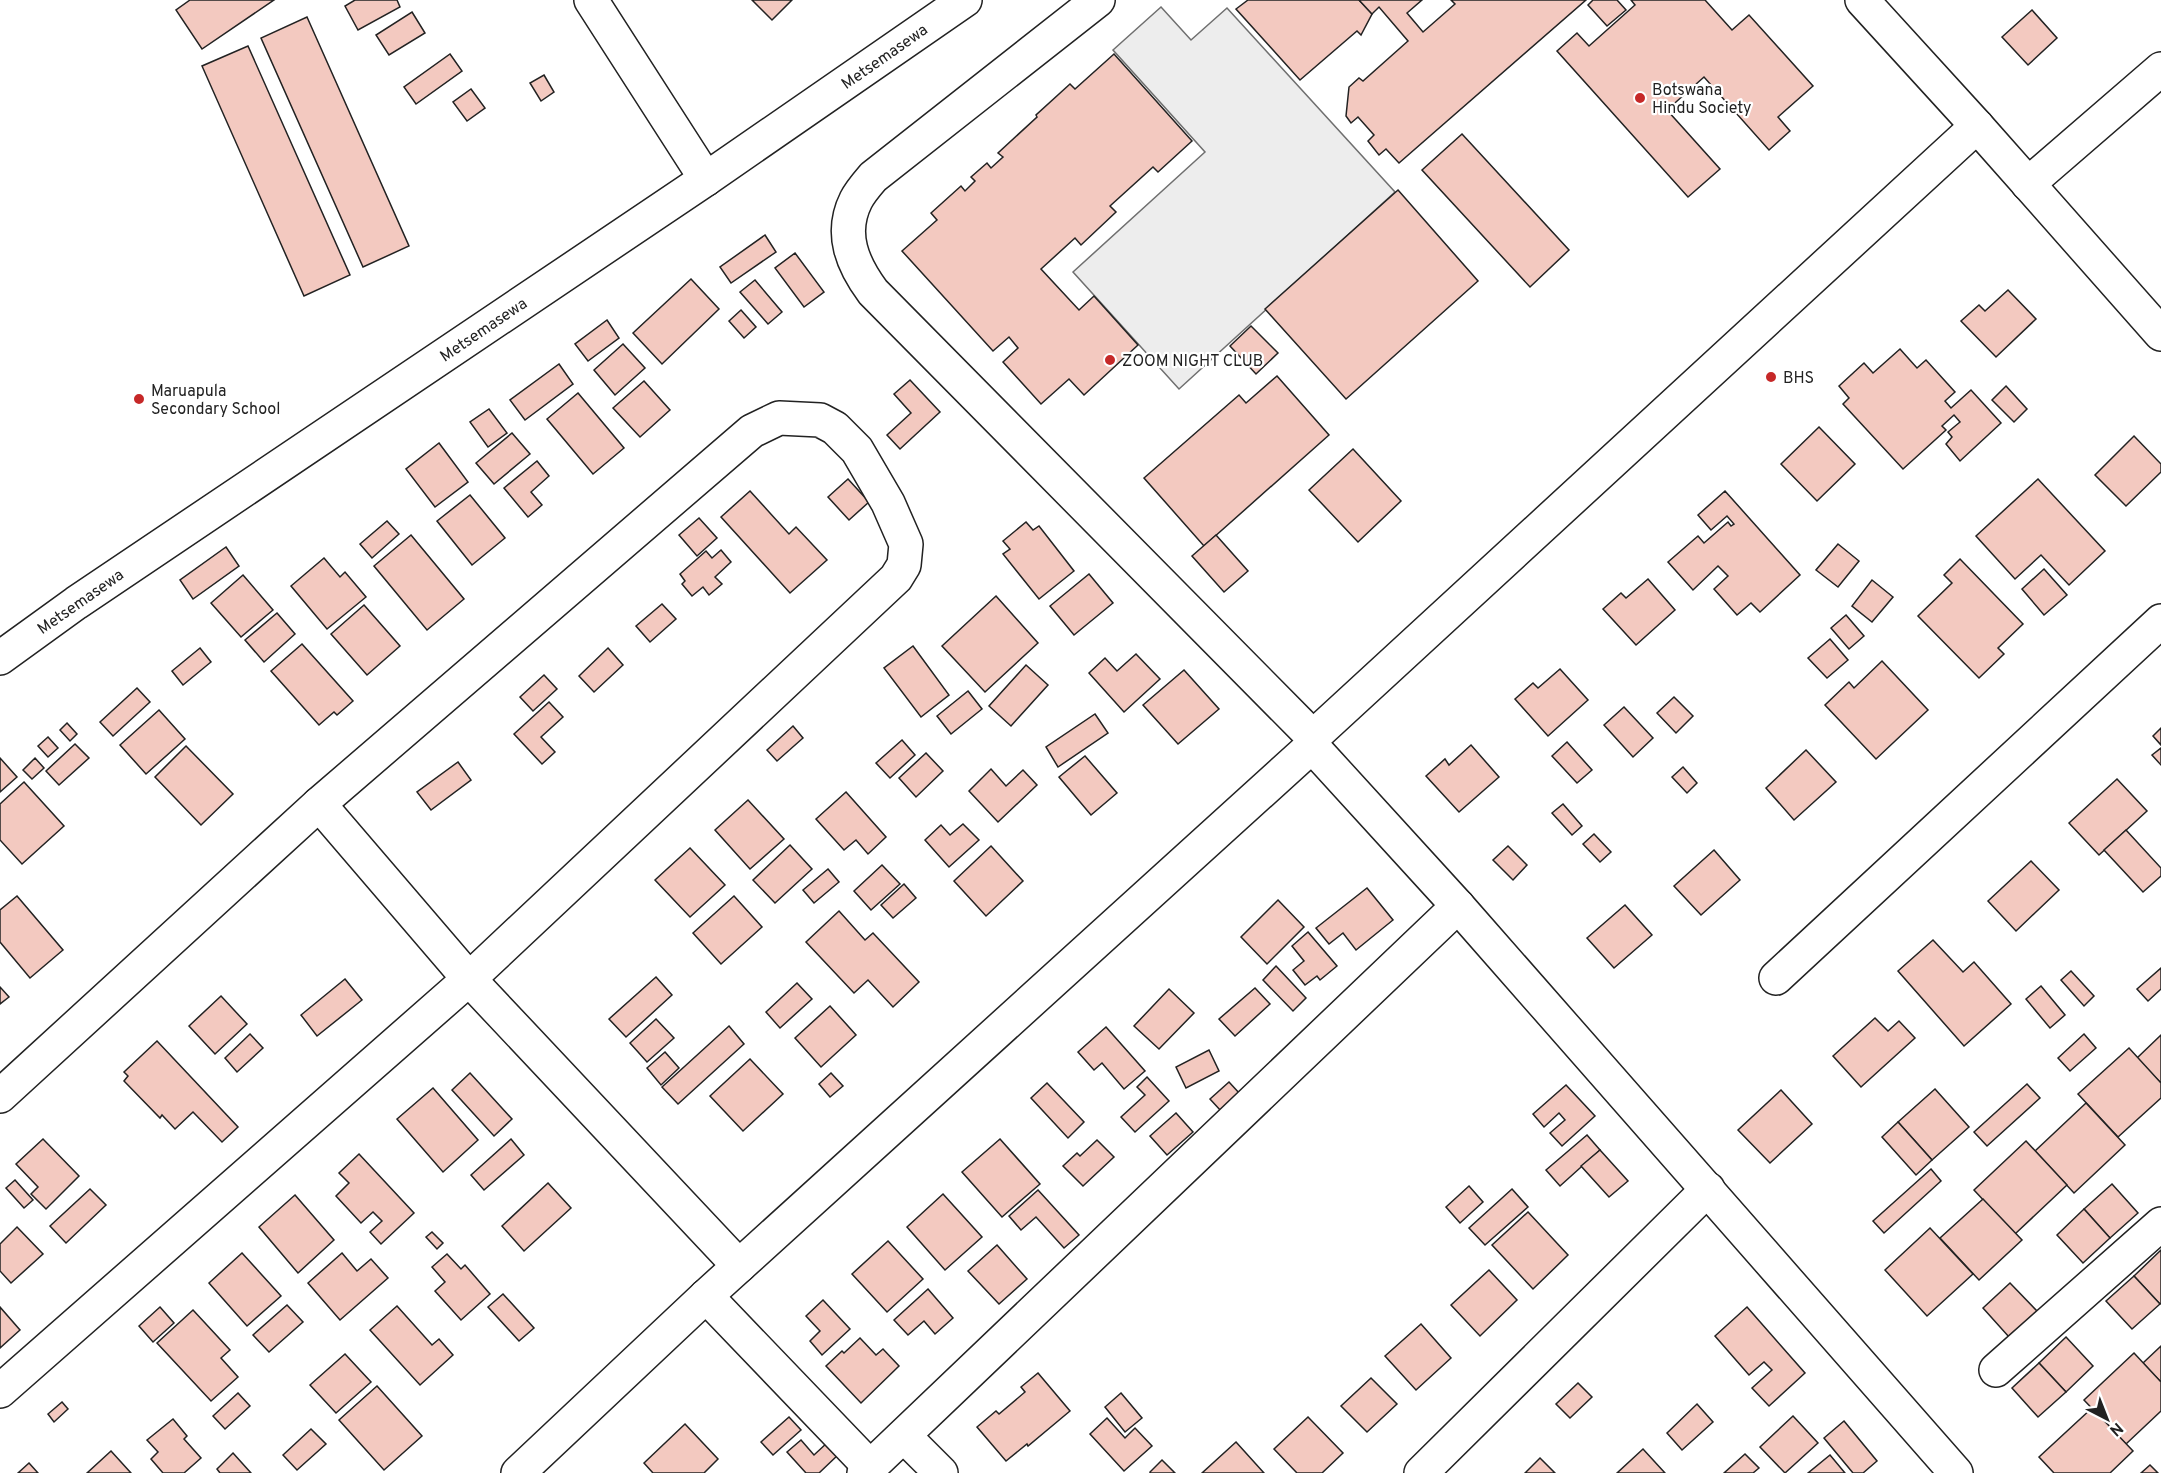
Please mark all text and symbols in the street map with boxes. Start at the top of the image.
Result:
street label: Metsemasewa [838,21,932,95]
place label: Botswana Hindu Society [1652,81,1752,119]
marker: Botswana Hindu Society [1633,91,1647,105]
street label: Metsemasewa [437,294,532,367]
place label: ZOOM NIGHT CLUB [1122,352,1263,372]
marker: ZOOM NIGHT CLUB [1103,353,1117,367]
place label: BHS [1783,369,1814,389]
marker: BHS [1764,370,1778,384]
place label: Maruapula Secondary School [151,382,280,420]
marker: Maruapula Secondary School [132,392,146,406]
street label: Metsemasewa [34,566,128,640]
north arrow [2077,1389,2137,1449]
text: N [2105,1417,2127,1440]

